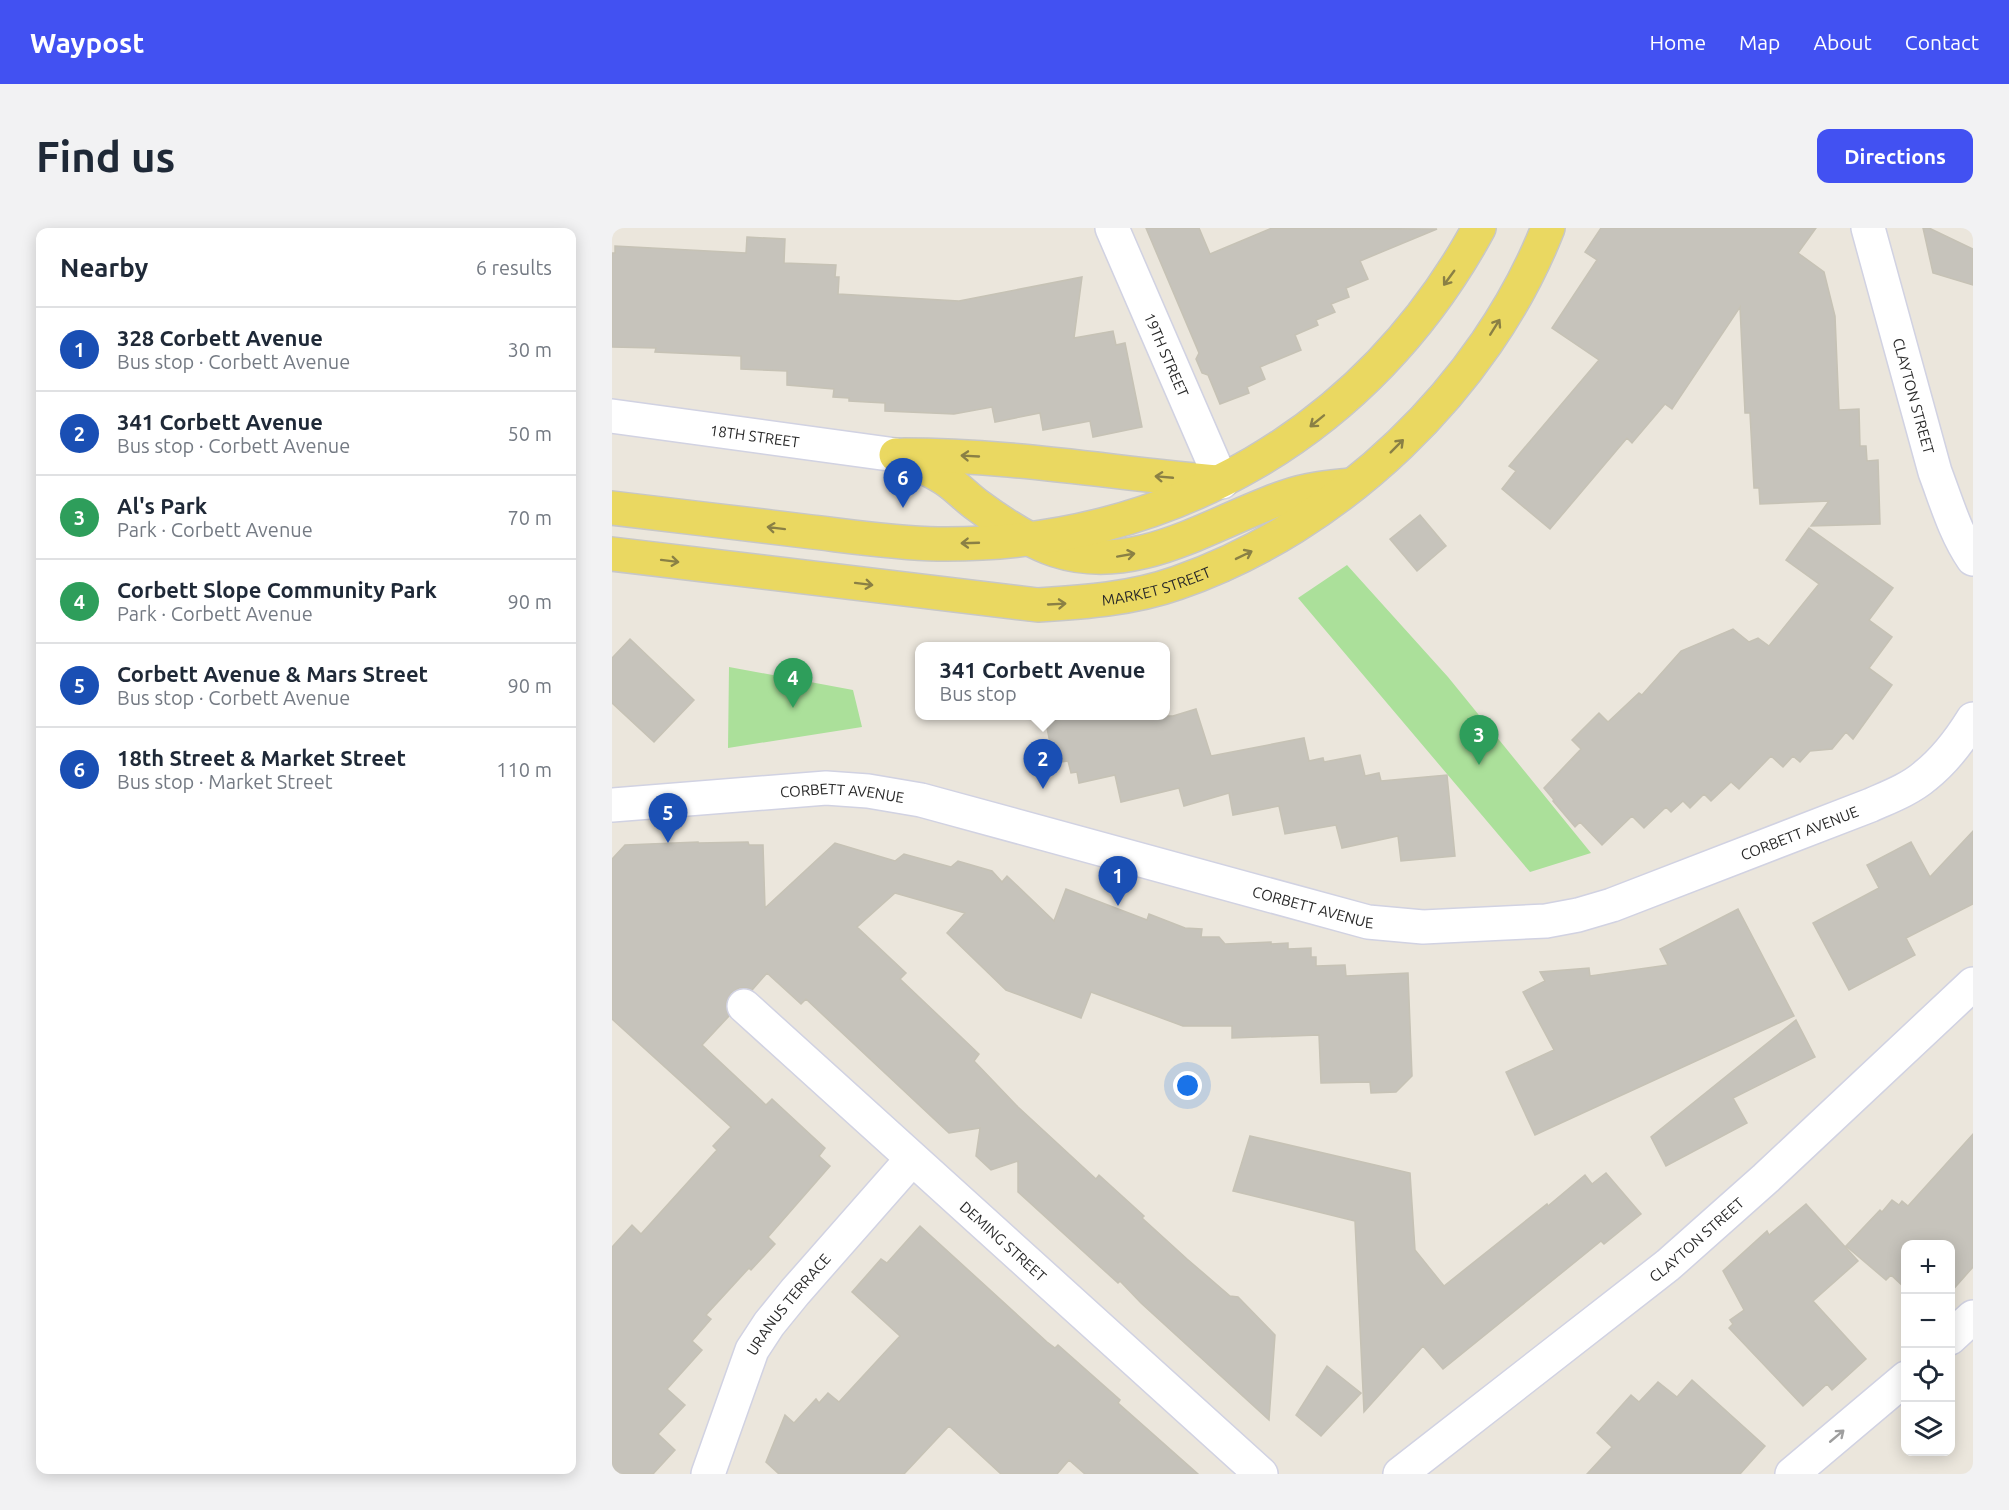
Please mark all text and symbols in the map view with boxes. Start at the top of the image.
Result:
text: Waypost [30,27,144,58]
text: Home [1649,30,1706,54]
text: Map [1739,30,1780,54]
text: About [1813,30,1872,54]
text: Contact [1905,30,1979,54]
button: Directions [1817,129,1973,183]
text: Find us [36,133,175,180]
text: Nearby [60,253,148,282]
text: 6 results [476,256,552,279]
one-way arrow [1442,269,1455,285]
street label: 19TH STREET [1141,310,1193,400]
one-way arrow [1490,319,1502,336]
text: 328 Corbett Avenue [117,325,323,350]
street label: CLAYTON STREET [1890,336,1938,456]
text: 1 [74,338,85,361]
text: 30 m [508,338,552,361]
text: Bus stop · Corbett Avenue [117,350,350,373]
text: 341 Corbett Avenue [117,409,323,434]
one-way arrow [1309,414,1325,427]
street label: 18TH STREET [709,421,801,450]
text: 2 [74,422,85,445]
text: 50 m [508,422,552,445]
text: Bus stop · Corbett Avenue [117,434,350,457]
one-way arrow [1390,439,1405,454]
one-way arrow [960,451,980,462]
pin: 6 [884,458,922,508]
one-way arrow [1154,471,1174,482]
text: Al's Park [117,493,207,518]
text: 3 [74,506,85,529]
text: 70 m [508,506,552,529]
text: Park · Corbett Avenue [117,518,313,541]
one-way arrow [767,522,787,533]
one-way arrow [961,537,981,548]
one-way arrow [1235,548,1253,560]
one-way arrow [1116,549,1135,560]
one-way arrow [660,556,680,567]
street label: MARKET STREET [1100,562,1213,608]
text: Corbett Slope Community Park [117,577,437,602]
one-way arrow [853,579,873,590]
text: 4 [74,590,85,613]
text: 90 m [508,590,552,613]
one-way arrow [1047,598,1067,609]
text: Park · Corbett Avenue [117,602,313,625]
popup [915,642,1170,720]
text: 341 Corbett Avenue [939,657,1146,682]
pin: 4 [774,658,813,708]
text: Corbett Avenue & Mars Street [117,661,428,686]
text: 5 [74,674,85,697]
text: 90 m [508,674,552,697]
text: Bus stop [939,682,1017,705]
text: Bus stop · Corbett Avenue [117,686,350,709]
pin: 3 [1460,716,1498,765]
pin: 2 [1024,740,1062,789]
text: 18th Street & Market Street [117,745,406,770]
text: 6 [74,758,85,781]
text: 110 m [496,758,552,781]
text: Bus stop · Market Street [117,770,333,793]
street label: CORBETT AVENUE [779,779,906,806]
pin: 5 [648,794,688,843]
street label: CORBETT AVENUE [1738,802,1861,863]
pin: 1 [1098,856,1138,906]
street label: CORBETT AVENUE [1251,882,1374,931]
your location [1173,1071,1202,1100]
street label: CLAYTON STREET [1646,1193,1747,1285]
street label: DEMING STREET [957,1197,1051,1285]
map controls [1901,1240,1955,1456]
button: + [1901,1240,1955,1294]
street label: URANUS TERRACE [743,1250,834,1358]
button: − [1901,1294,1955,1348]
button: locate [1901,1348,1955,1402]
button: layers [1901,1402,1955,1456]
one-way arrow [1829,1429,1844,1443]

